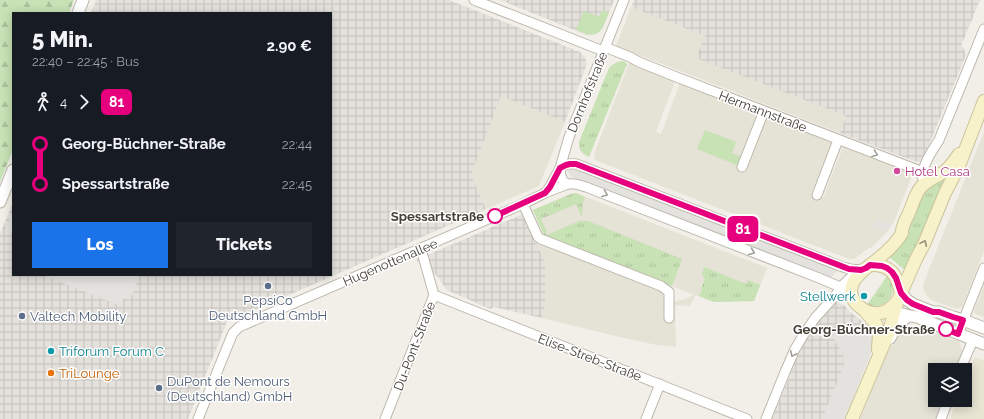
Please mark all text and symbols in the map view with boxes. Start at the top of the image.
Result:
text: 5 Min. [32,26,93,52]
text: 2.90 € [267,37,312,55]
street label: Dornhofstraße [564,49,611,135]
text: 22:40 – 22:45 · Bus [32,54,139,69]
street label: Hermannstraße [717,88,809,135]
icon: walk [32,91,54,113]
icon: forward [73,91,95,113]
text: 81 [109,94,124,110]
text: 4 [60,95,67,110]
text: Georg-Büchner-Straße [62,135,226,153]
text: 22:44 [282,137,312,152]
one-way arrow [871,149,878,157]
place label: Hotel Casa [905,164,970,179]
marker: Hotel Casa [892,166,902,176]
text: Spessartstraße [62,175,170,193]
text: 22:45 [282,177,312,192]
one-way arrow [601,190,608,198]
marker: Spessartstraße [487,208,503,224]
place label: Spessartstraße [391,209,484,224]
line badge: 81 [725,216,761,242]
text: 81 [735,221,751,237]
button: Los [32,222,168,268]
button: Tickets [176,222,312,268]
street label: Hugenottenallee [341,236,440,289]
one-way arrow [919,240,927,248]
one-way arrow [748,247,755,255]
marker: PepsiCo Deutschland GmbH [263,281,273,291]
place label: Stellwerk [800,289,856,304]
marker: Stellwerk [859,291,869,301]
place label: PepsiCo Deutschland GmbH [209,293,327,323]
street label: Du-Pont-Straße [391,299,438,393]
place label: Valtech Mobility [30,309,126,324]
marker: Valtech Mobility [17,311,27,321]
marker: Georg-Büchner-Straße [938,321,954,337]
place label: Georg-Büchner-Straße [793,322,935,337]
street label: Elise-Streb-Straße [536,331,644,384]
place label: Triforum Forum C [59,344,164,359]
marker: Triforum Forum C [46,346,56,356]
one-way arrow [790,349,798,357]
map controls [928,363,972,407]
button: layers [928,363,972,407]
place label: TriLounge [59,366,120,381]
marker: TriLounge [46,368,56,378]
place label: DuPont de Nemours (Deutschland) GmbH [167,374,292,404]
marker: DuPont de Nemours (Deutschland) GmbH [154,383,164,393]

